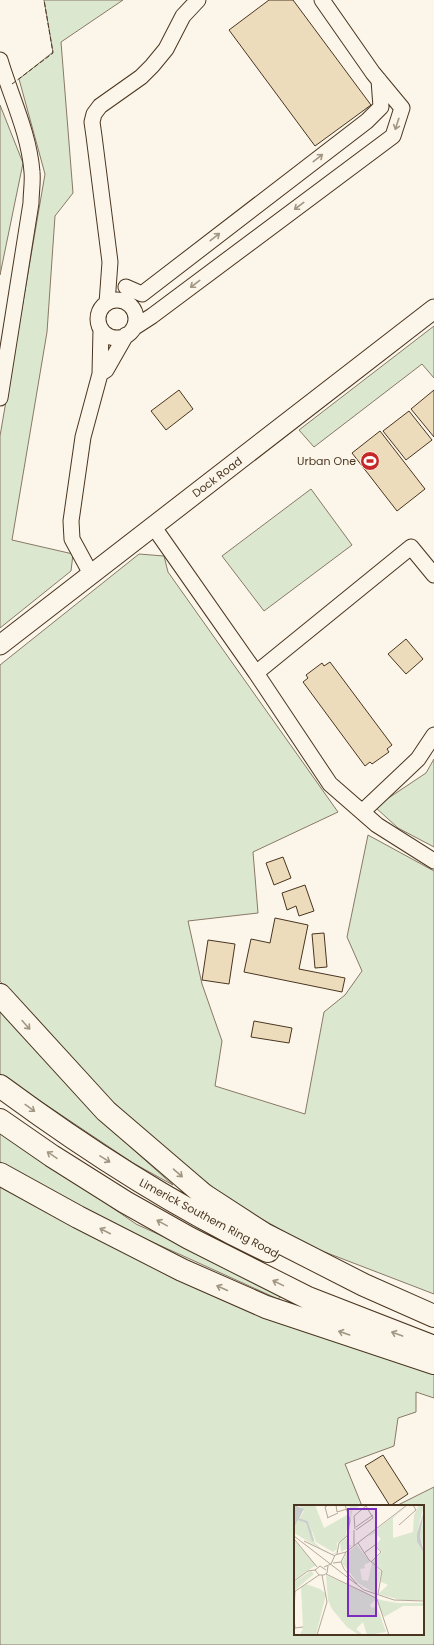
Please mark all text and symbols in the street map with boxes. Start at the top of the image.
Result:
one-way arrow [393,117,400,130]
one-way arrow [312,154,323,162]
one-way arrow [294,202,305,210]
one-way arrow [209,233,220,242]
one-way arrow [190,279,201,288]
sports icon: Urban One [359,450,381,472]
street label: Dock Road [189,453,245,501]
place label: Urban One [297,453,356,469]
one-way arrow [21,1019,30,1030]
one-way arrow [24,1104,35,1112]
one-way arrow [46,1151,57,1159]
one-way arrow [99,1155,111,1163]
one-way arrow [173,1168,183,1177]
street label: Limerick Southern Ring Road [137,1174,281,1262]
one-way arrow [156,1219,168,1227]
one-way arrow [99,1227,111,1234]
one-way arrow [272,1279,284,1286]
one-way arrow [216,1284,228,1291]
one-way arrow [338,1329,350,1337]
one-way arrow [392,1329,404,1337]
inset map [294,1505,424,1635]

